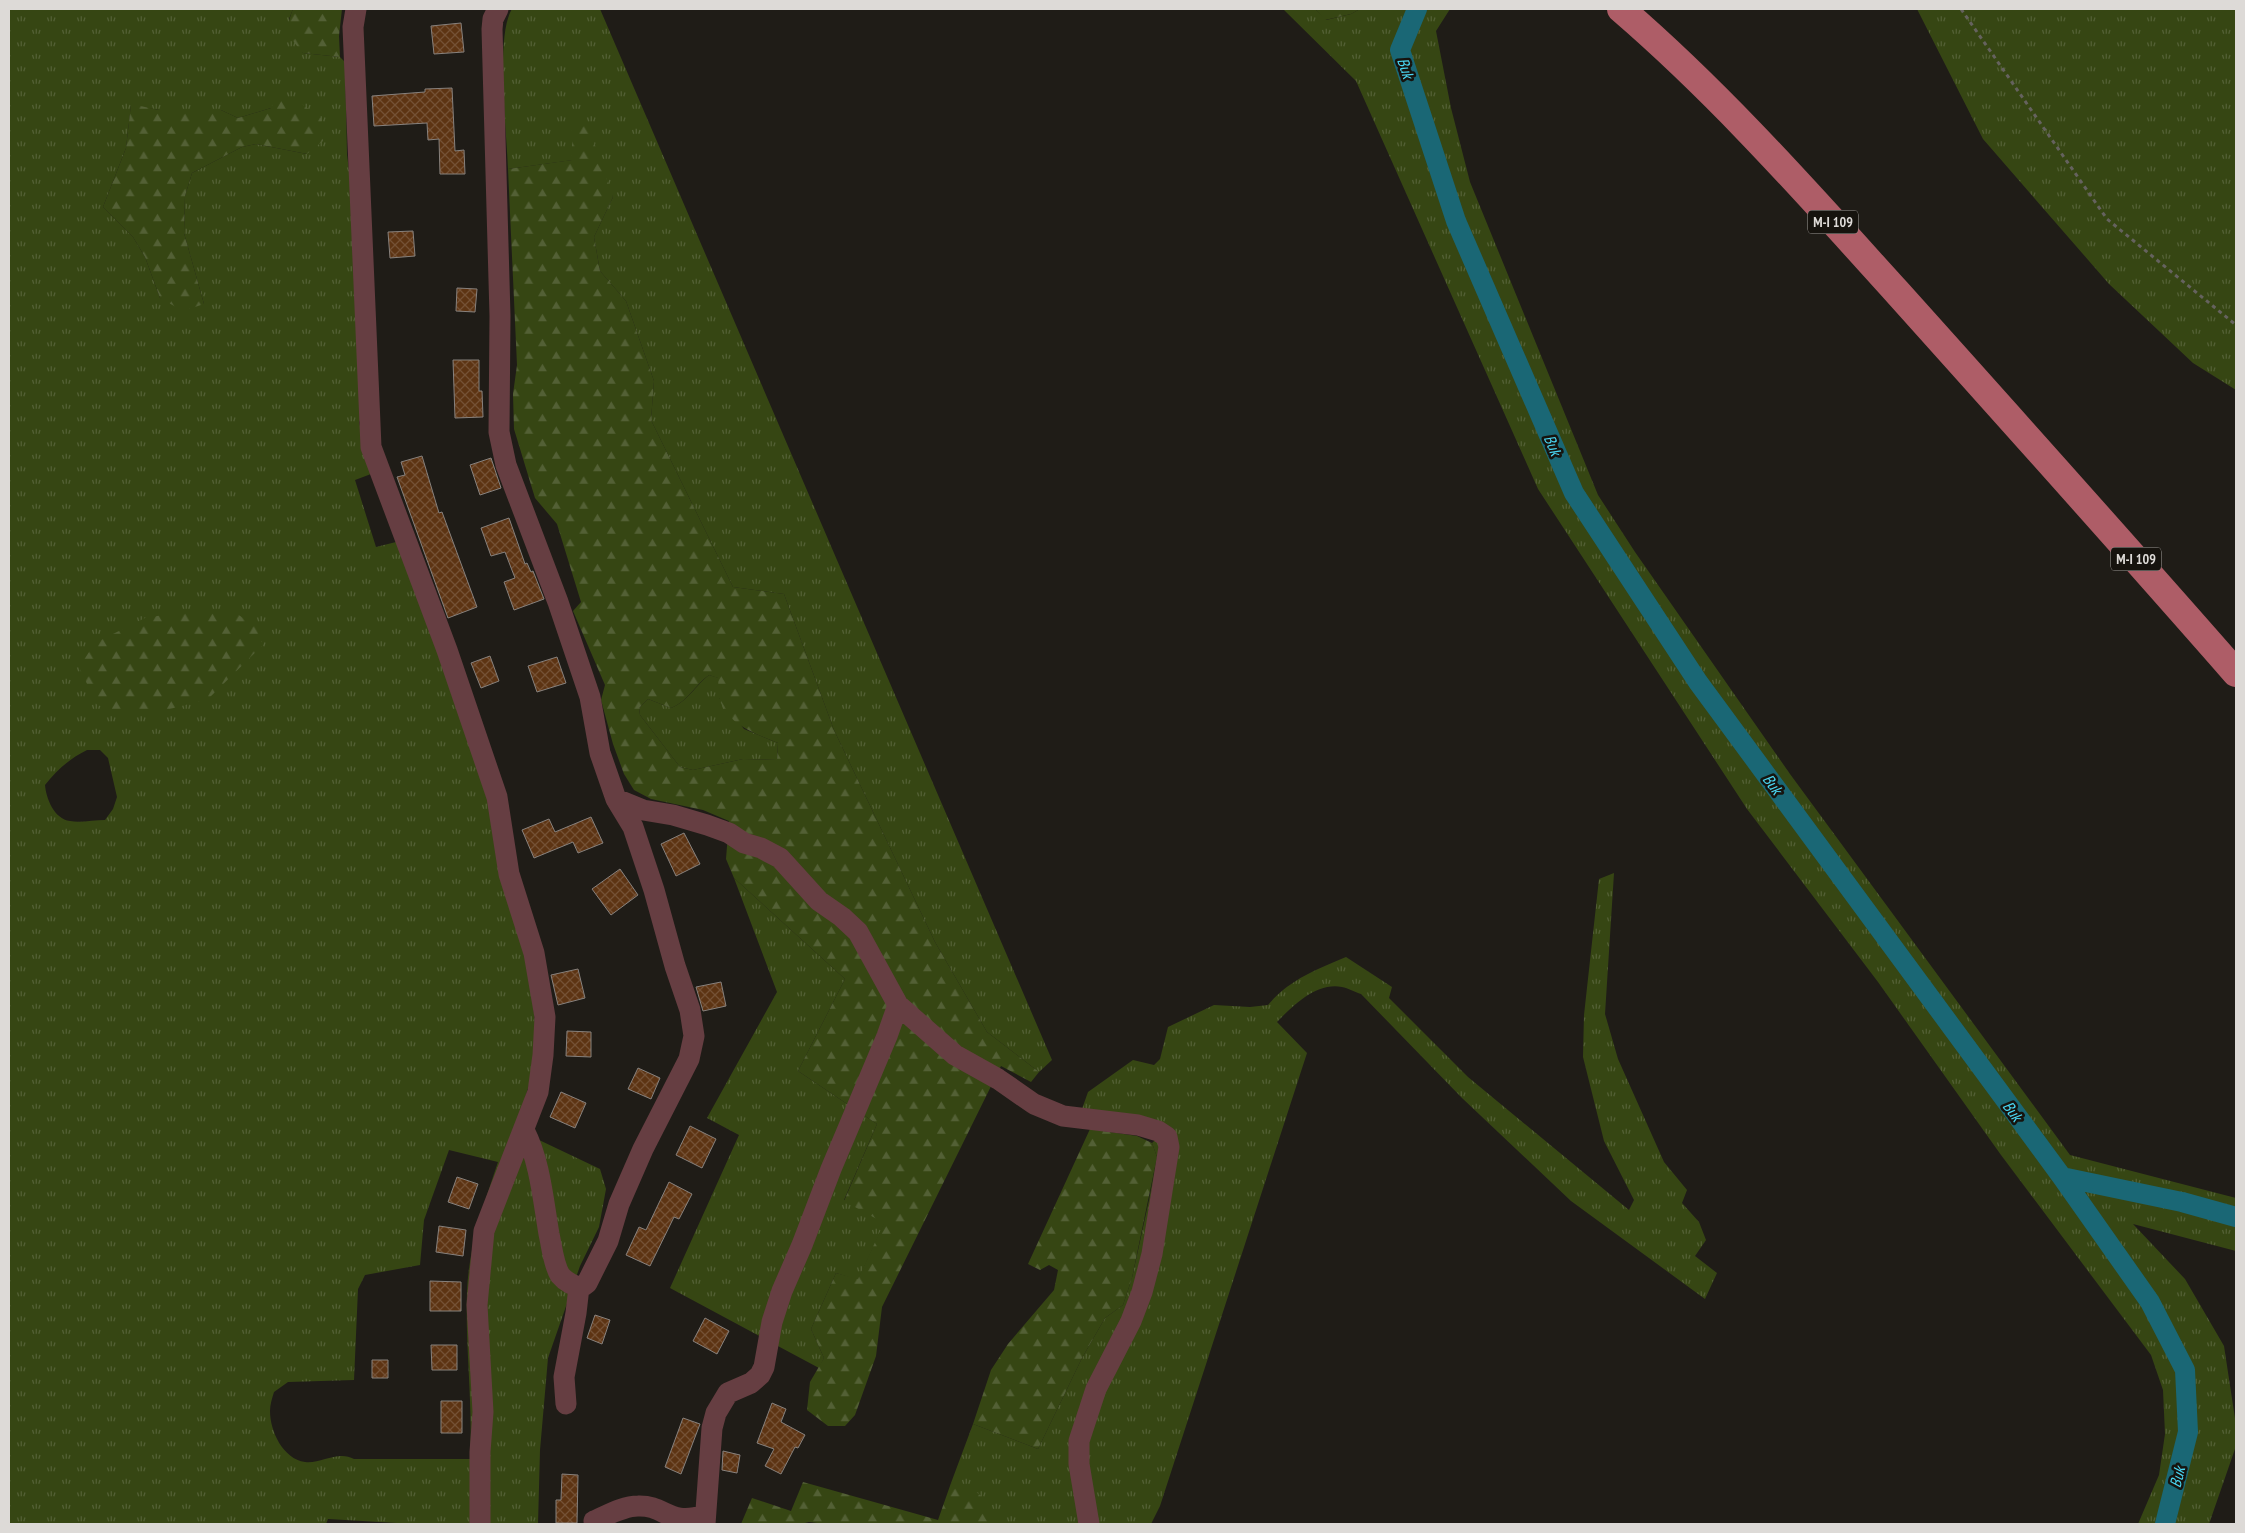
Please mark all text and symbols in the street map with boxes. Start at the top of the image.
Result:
water label: Buk [1393,55,1419,83]
road number: M-I 109 [1808,210,1858,233]
water label: Buk [1540,432,1567,460]
road number: M-I 109 [2111,548,2161,570]
water label: Buk [1759,770,1788,800]
water label: Buk [1999,1097,2028,1127]
water label: Buk [2165,1463,2190,1489]

